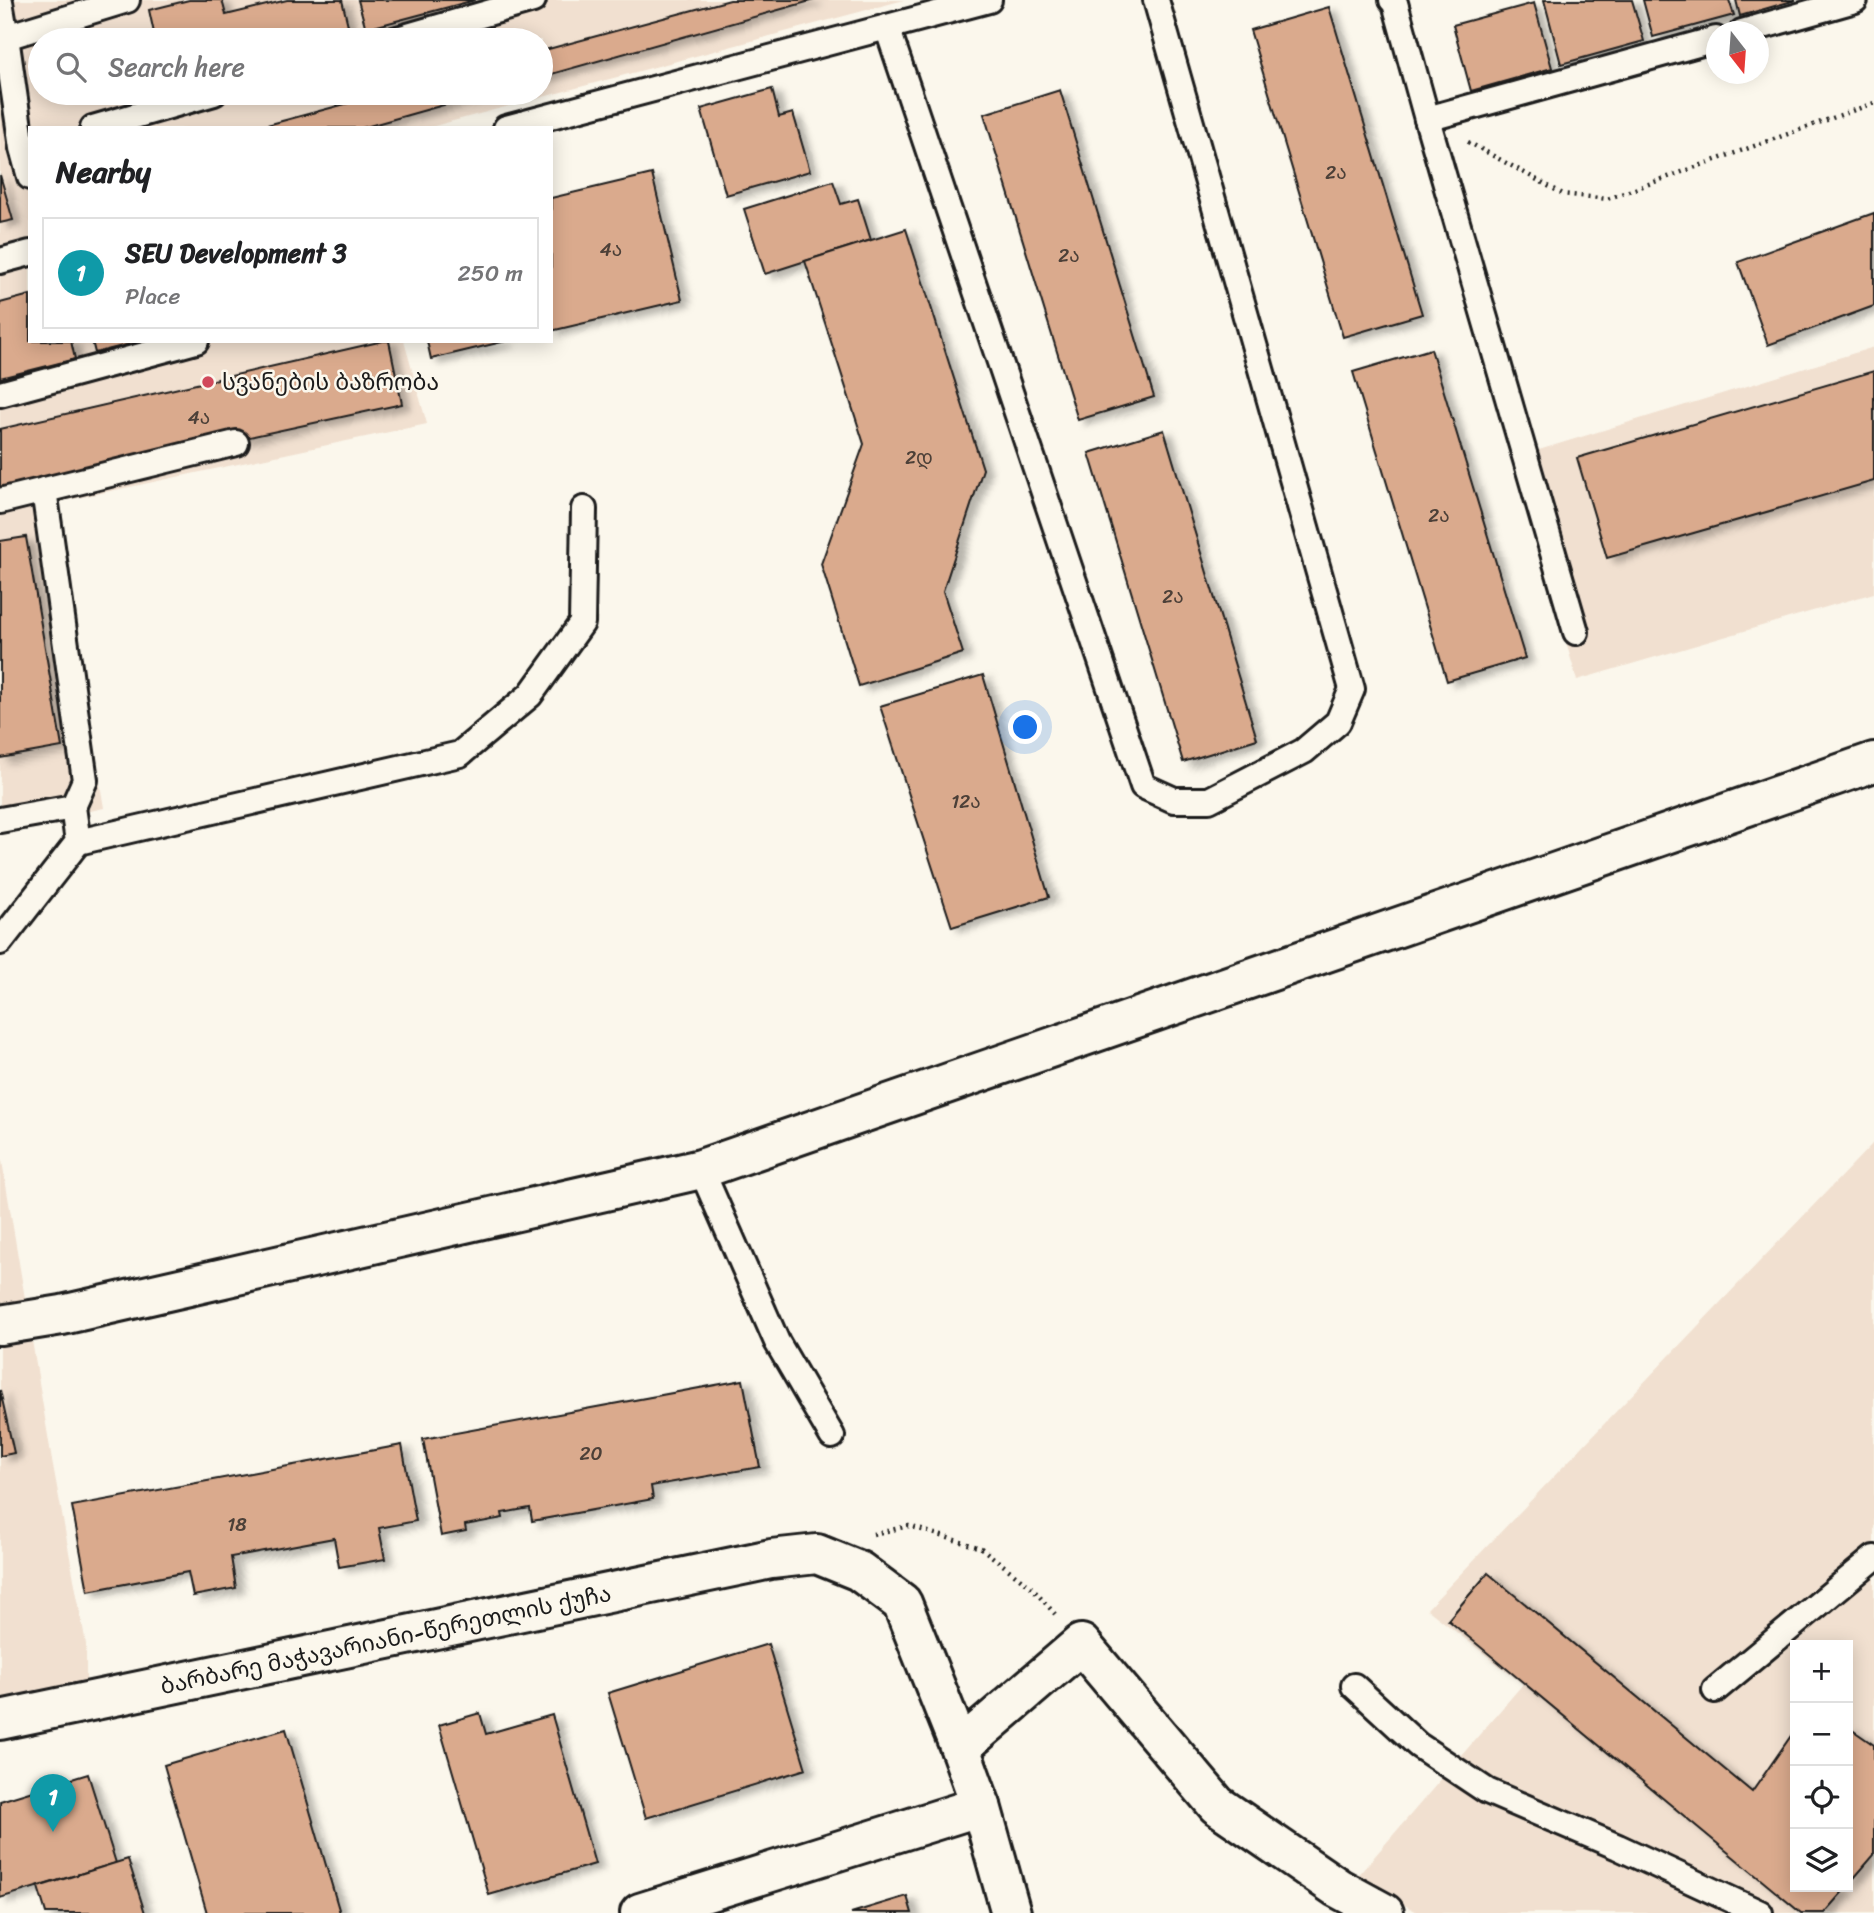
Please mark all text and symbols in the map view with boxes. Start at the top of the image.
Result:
north arrow [1706,21,1769,84]
search box [28,28,553,105]
text: Search here [108,44,245,90]
icon: search [52,48,90,86]
text: Nearby [56,145,151,199]
house number: 2ა [1325,156,1347,189]
text: SEU Development 3 [125,230,347,276]
house number: 4ა [600,233,622,266]
house number: 2ა [1058,239,1080,272]
text: 1 [76,253,86,294]
text: 250 m [457,253,523,294]
text: Place [125,276,180,317]
place label: სვანების ბაზრობა [222,362,439,403]
marker: სვანების ბაზრობა [200,374,216,390]
house number: 4ა [188,401,210,434]
house number: 2დ [905,441,933,474]
house number: 2ა [1428,499,1450,532]
house number: 2ა [1162,580,1184,613]
your location [1008,710,1042,744]
house number: 12ა [951,785,981,818]
house number: 20 [580,1437,602,1470]
house number: 18 [227,1508,247,1541]
street label: ბარბარე მაჭავარიანი-წერეთლის ქუჩა [157,1573,615,1707]
map controls [1790,1640,1853,1892]
button: + [1790,1640,1853,1703]
button: − [1790,1703,1853,1766]
button: locate [1790,1766,1853,1829]
pin: 1 [30,1774,76,1832]
button: layers [1790,1829,1853,1892]

